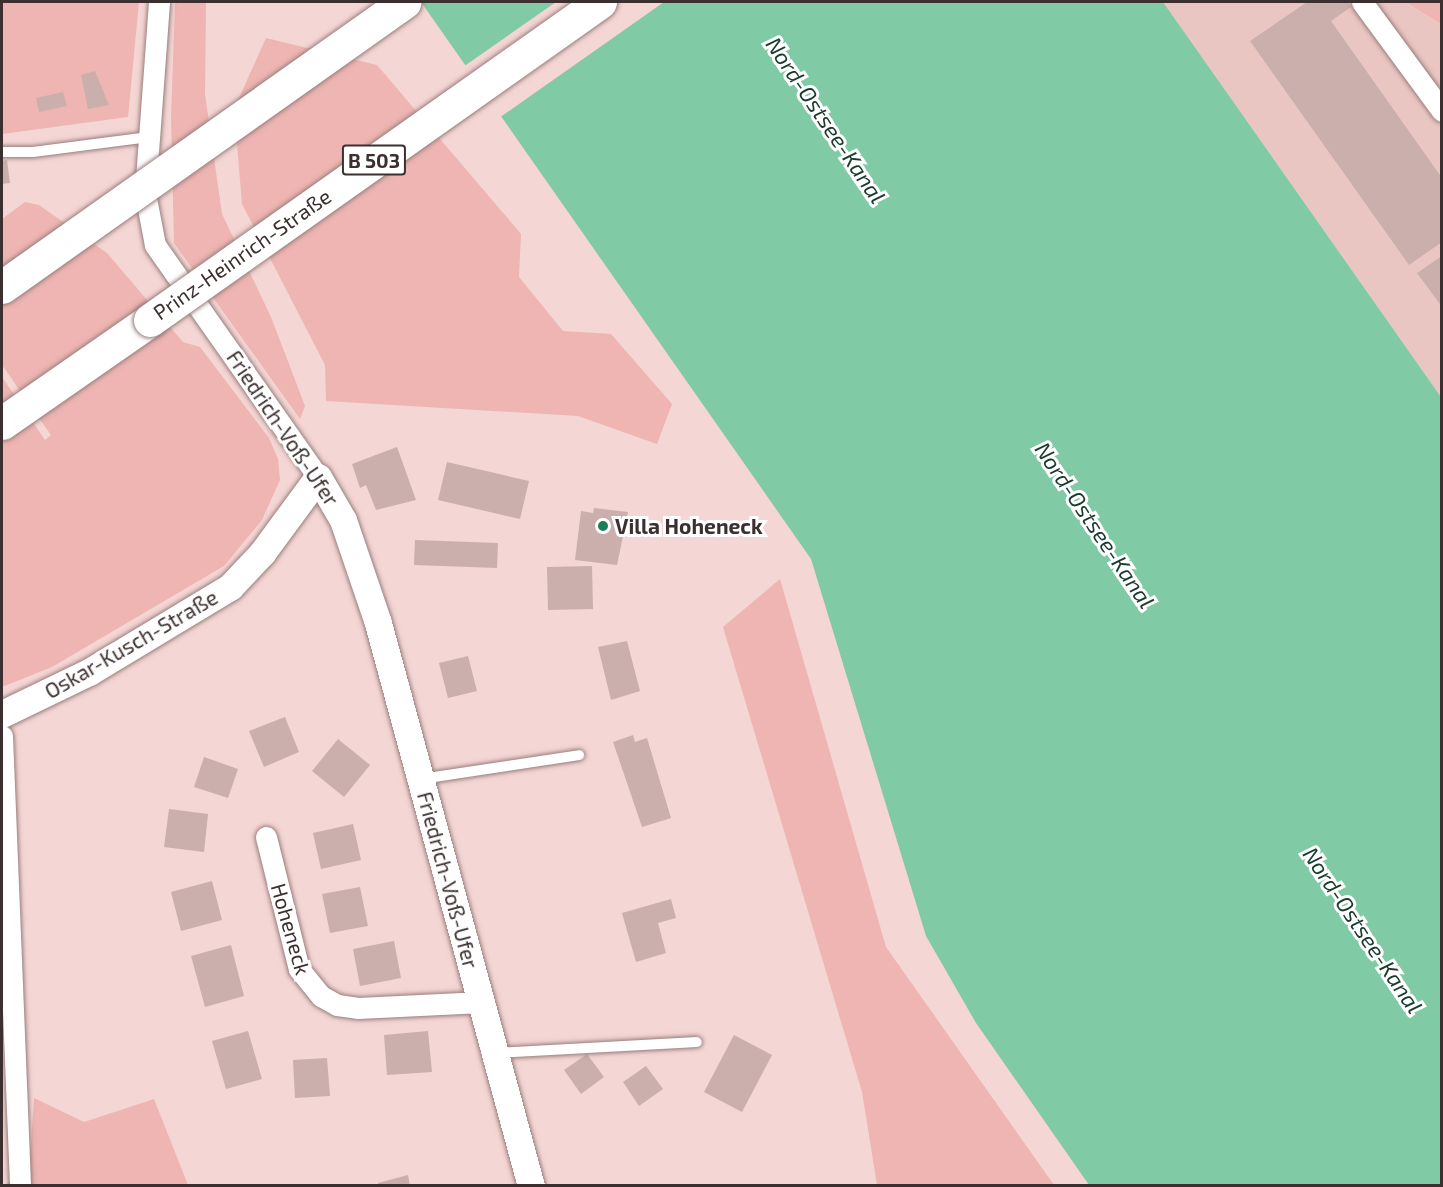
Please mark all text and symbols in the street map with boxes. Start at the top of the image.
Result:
water label: Nord-Ostsee-Kanal [761,32,891,208]
road number: B 503 [341,143,407,177]
street label: Prinz-Heinrich-Straße [148,183,336,325]
street label: Friedrich-Voß-Ufer [222,346,344,510]
water label: Nord-Ostsee-Kanal [1030,437,1160,613]
place label: Villa Hoheneck [615,513,763,539]
marker: Villa Hoheneck [596,519,610,533]
street label: Oskar-Kusch-Straße [40,584,222,704]
street label: Friedrich-Voß-Ufer [412,789,484,971]
water label: Nord-Ostsee-Kanal [1298,842,1428,1018]
street label: Hoheneck [266,880,316,978]

